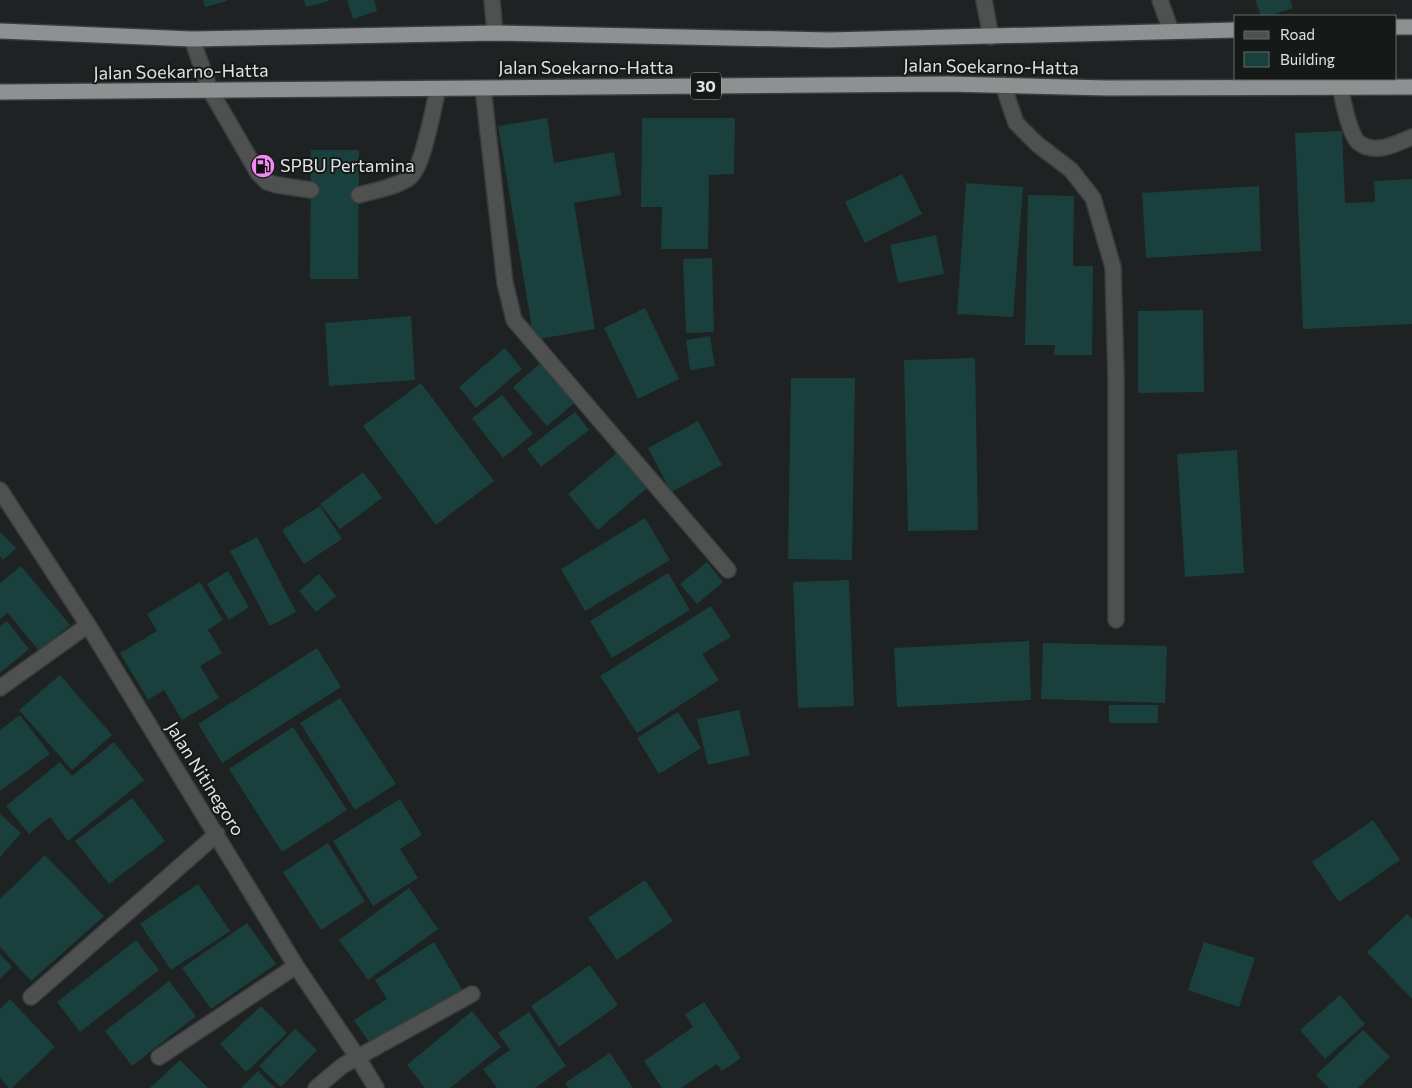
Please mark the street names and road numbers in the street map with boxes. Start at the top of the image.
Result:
street label: Jalan Soekarno-Hatta [903,53,1079,79]
street label: Jalan Soekarno-Hatta [498,56,674,78]
street label: Jalan Soekarno-Hatta [93,58,269,84]
road number: 30 [691,72,721,100]
street label: Jalan Nitinegoro [162,717,250,840]

